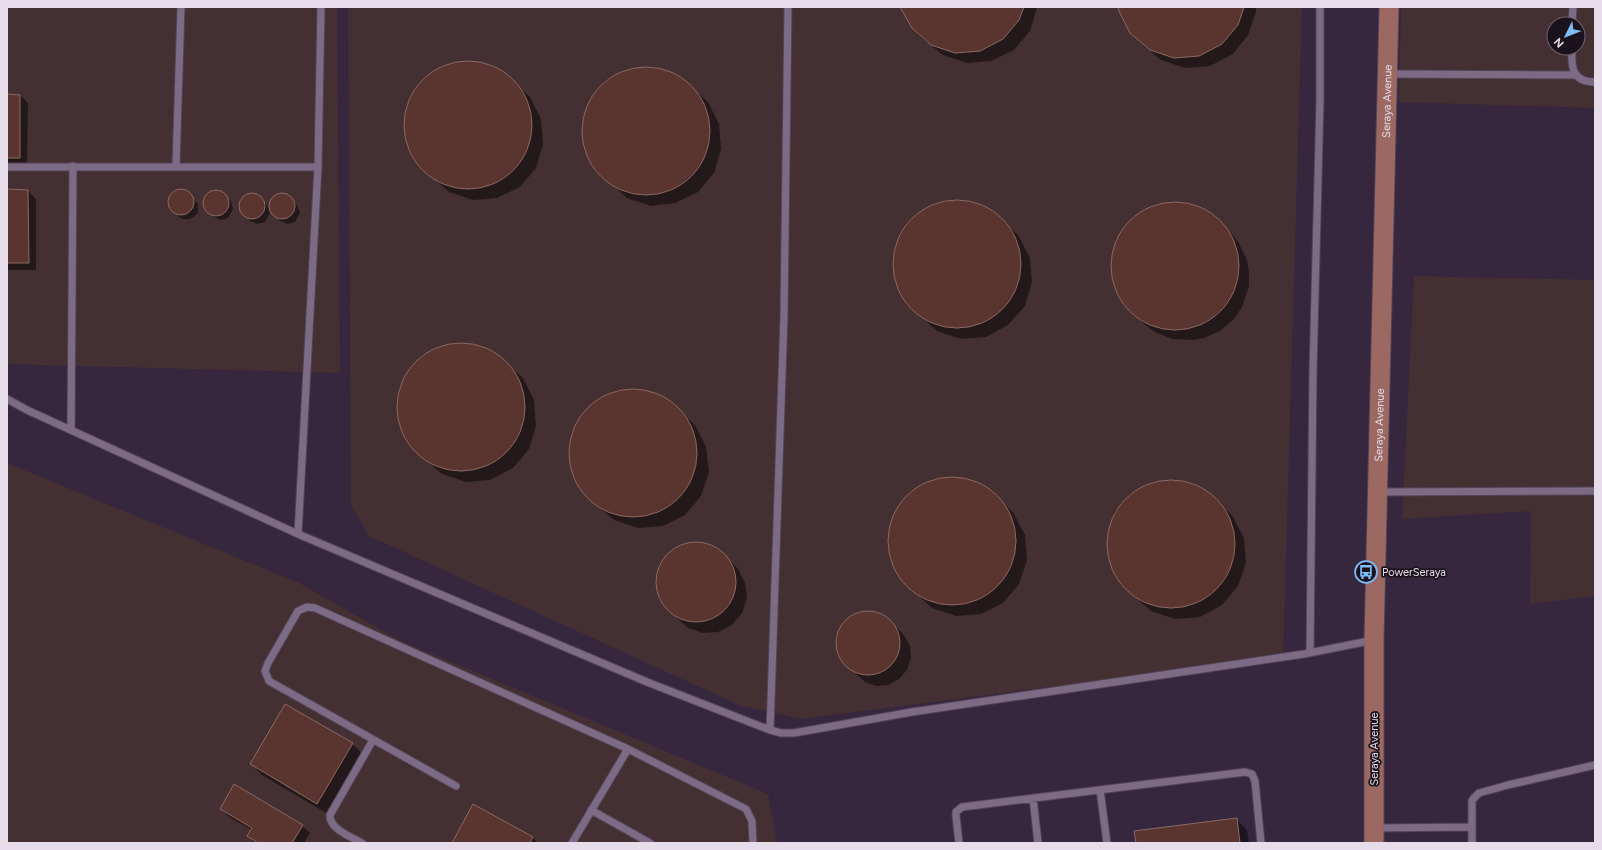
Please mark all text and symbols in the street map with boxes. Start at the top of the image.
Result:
north arrow [1546,16,1586,56]
text: N [1551,35,1567,50]
street label: Seraya Avenue [1379,64,1394,138]
street label: Seraya Avenue [1372,388,1386,462]
bus stop icon: PowerSeraya [1353,559,1379,585]
place label: PowerSeraya [1382,566,1446,579]
street label: Seraya Avenue [1368,712,1381,786]

